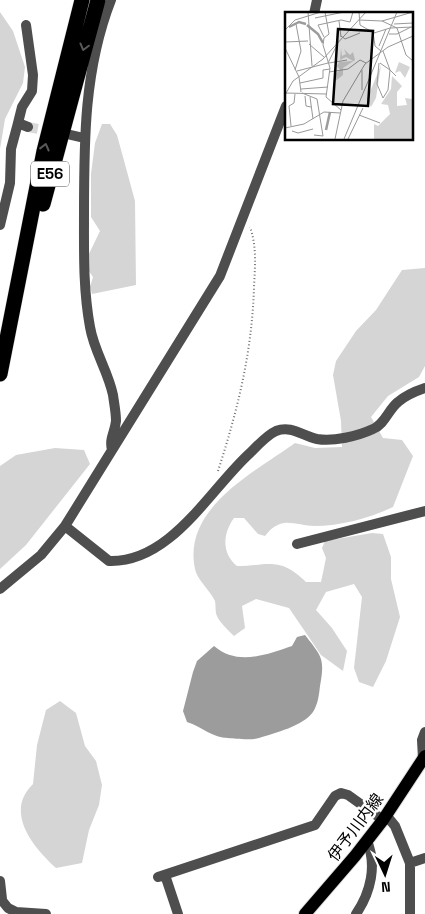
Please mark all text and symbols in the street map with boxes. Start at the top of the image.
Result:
inset map [285,12,412,140]
one-way arrow [80,42,90,51]
one-way arrow [39,142,50,151]
road number: E56 [31,162,69,186]
street label: 伊予川内線 [323,789,388,866]
north arrow [360,849,410,899]
text: N [381,878,391,896]

